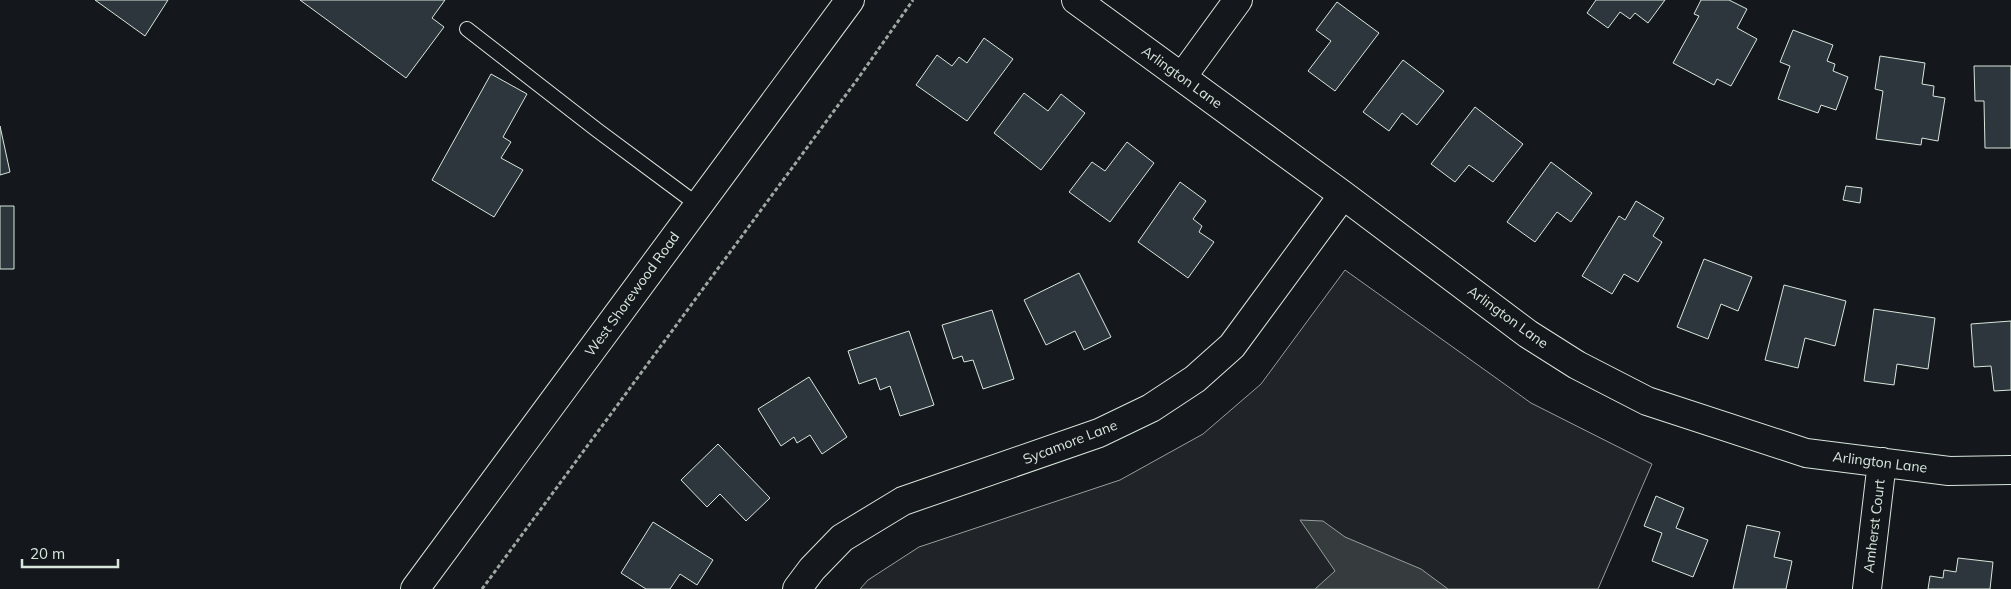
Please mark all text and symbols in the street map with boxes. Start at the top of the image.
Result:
street label: Arlington Lane [1138,42,1226,112]
street label: West Shorewood Road [581,228,683,360]
street label: Arlington Lane [1464,282,1552,352]
street label: Sycamore Lane [1020,416,1120,468]
street label: Arlington Lane [1832,447,1928,477]
street label: Amherst Court [1859,478,1889,574]
scale bar [22,536,119,568]
text: 20 m [30,544,65,563]

